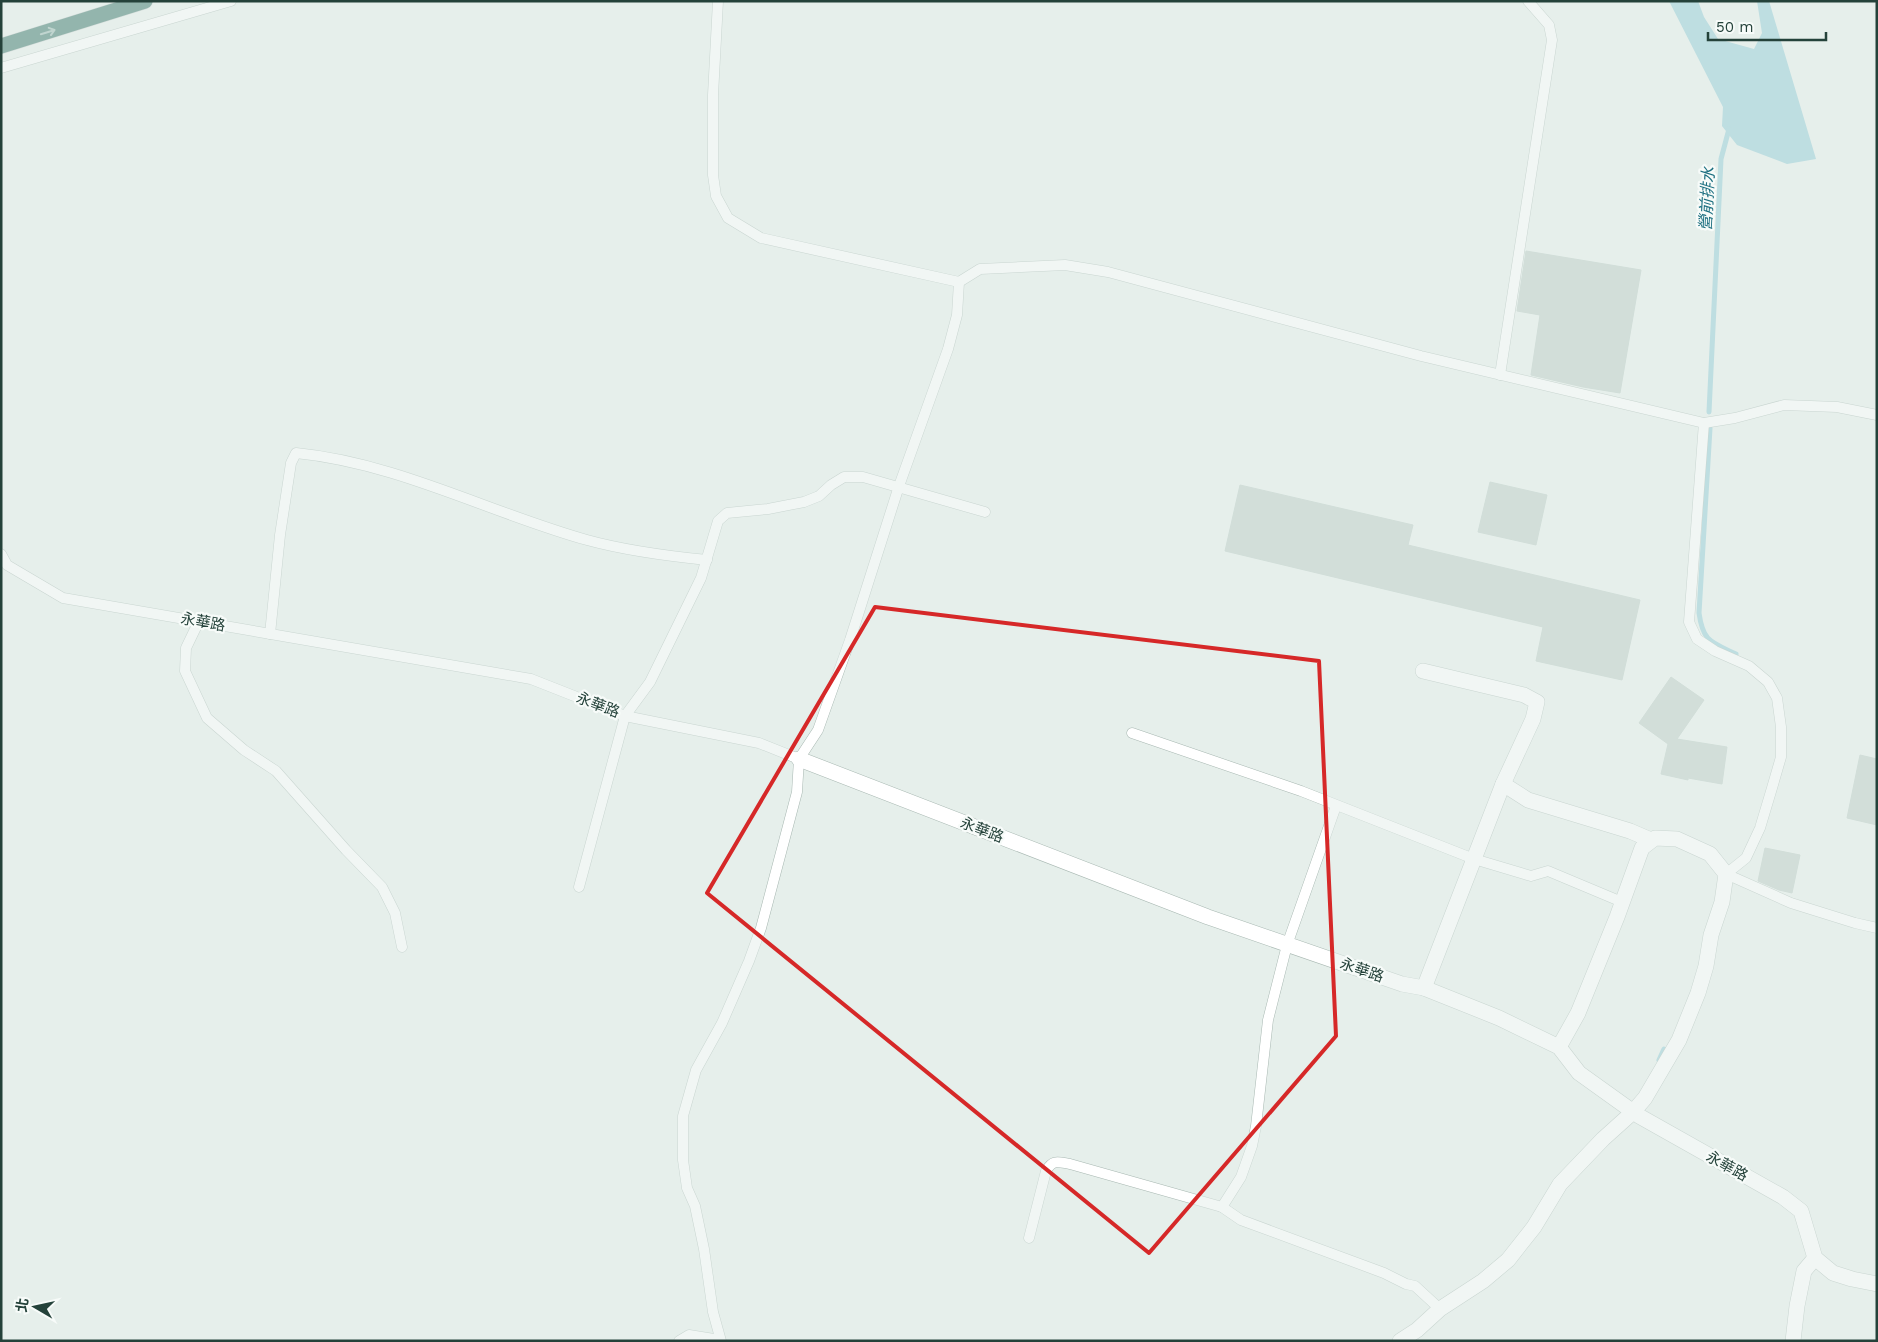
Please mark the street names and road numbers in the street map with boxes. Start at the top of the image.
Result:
street label: 永華路 [179,609,227,635]
street label: 永華路 [574,689,622,721]
street label: 永華路 [958,814,1006,846]
street label: 永華路 [1338,954,1386,986]
street label: 永華路 [1703,1147,1751,1185]

